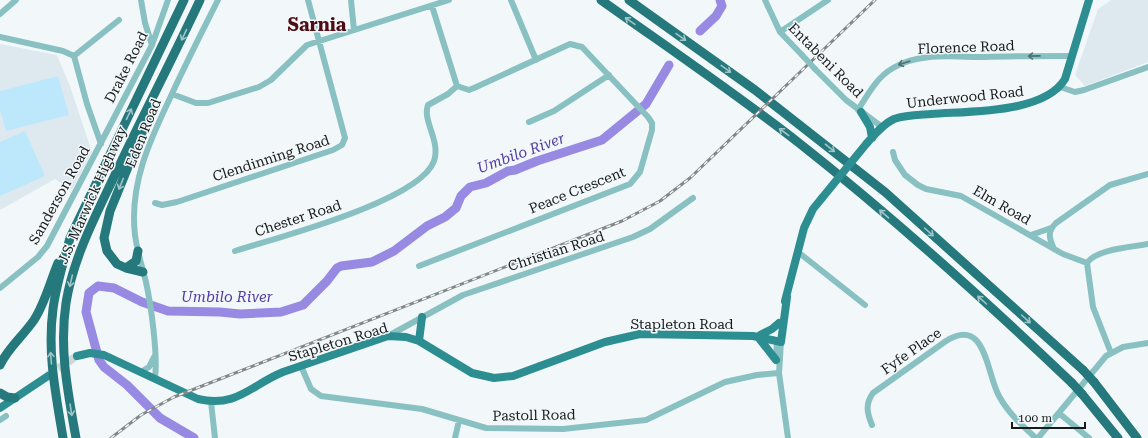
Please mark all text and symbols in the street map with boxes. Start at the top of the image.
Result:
district label: Sarnia [288,14,347,35]
one-way arrow [625,17,636,25]
street label: Entabeni Road [785,19,867,101]
street label: Drake Road [101,29,151,105]
one-way arrow [180,29,187,41]
one-way arrow [676,33,687,41]
street label: Florence Road [917,37,1015,57]
one-way arrow [1028,52,1041,60]
one-way arrow [898,60,911,67]
one-way arrow [721,65,732,73]
street label: Underwood Road [905,83,1025,111]
street label: Eden Road [122,96,164,170]
one-way arrow [126,108,133,120]
street label: J.S. Marwick Highway [54,123,130,266]
one-way arrow [778,127,789,136]
water label: Umbilo River [475,129,568,177]
street label: Clendinning Road [211,132,331,184]
street label: Sanderson Road [25,143,93,247]
one-way arrow [825,143,835,152]
street label: Peace Crescent [526,163,628,217]
one-way arrow [117,178,125,190]
street label: Elm Road [970,182,1034,228]
street label: Chester Road [253,196,343,239]
one-way arrow [879,209,890,218]
one-way arrow [924,227,934,237]
street label: Christian Road [506,228,606,274]
one-way arrow [66,274,74,287]
water label: Umbilo River [181,288,274,306]
one-way arrow [977,296,987,305]
one-way arrow [1021,314,1031,324]
street label: Stapleton Road [630,316,734,332]
street label: Stapleton Road [286,319,390,365]
street label: Fyfe Place [878,324,944,377]
one-way arrow [48,352,55,365]
one-way arrow [67,403,75,416]
scale bar [1012,404,1085,430]
street label: Pastoll Road [492,406,576,424]
text: 100 m [1018,411,1052,425]

